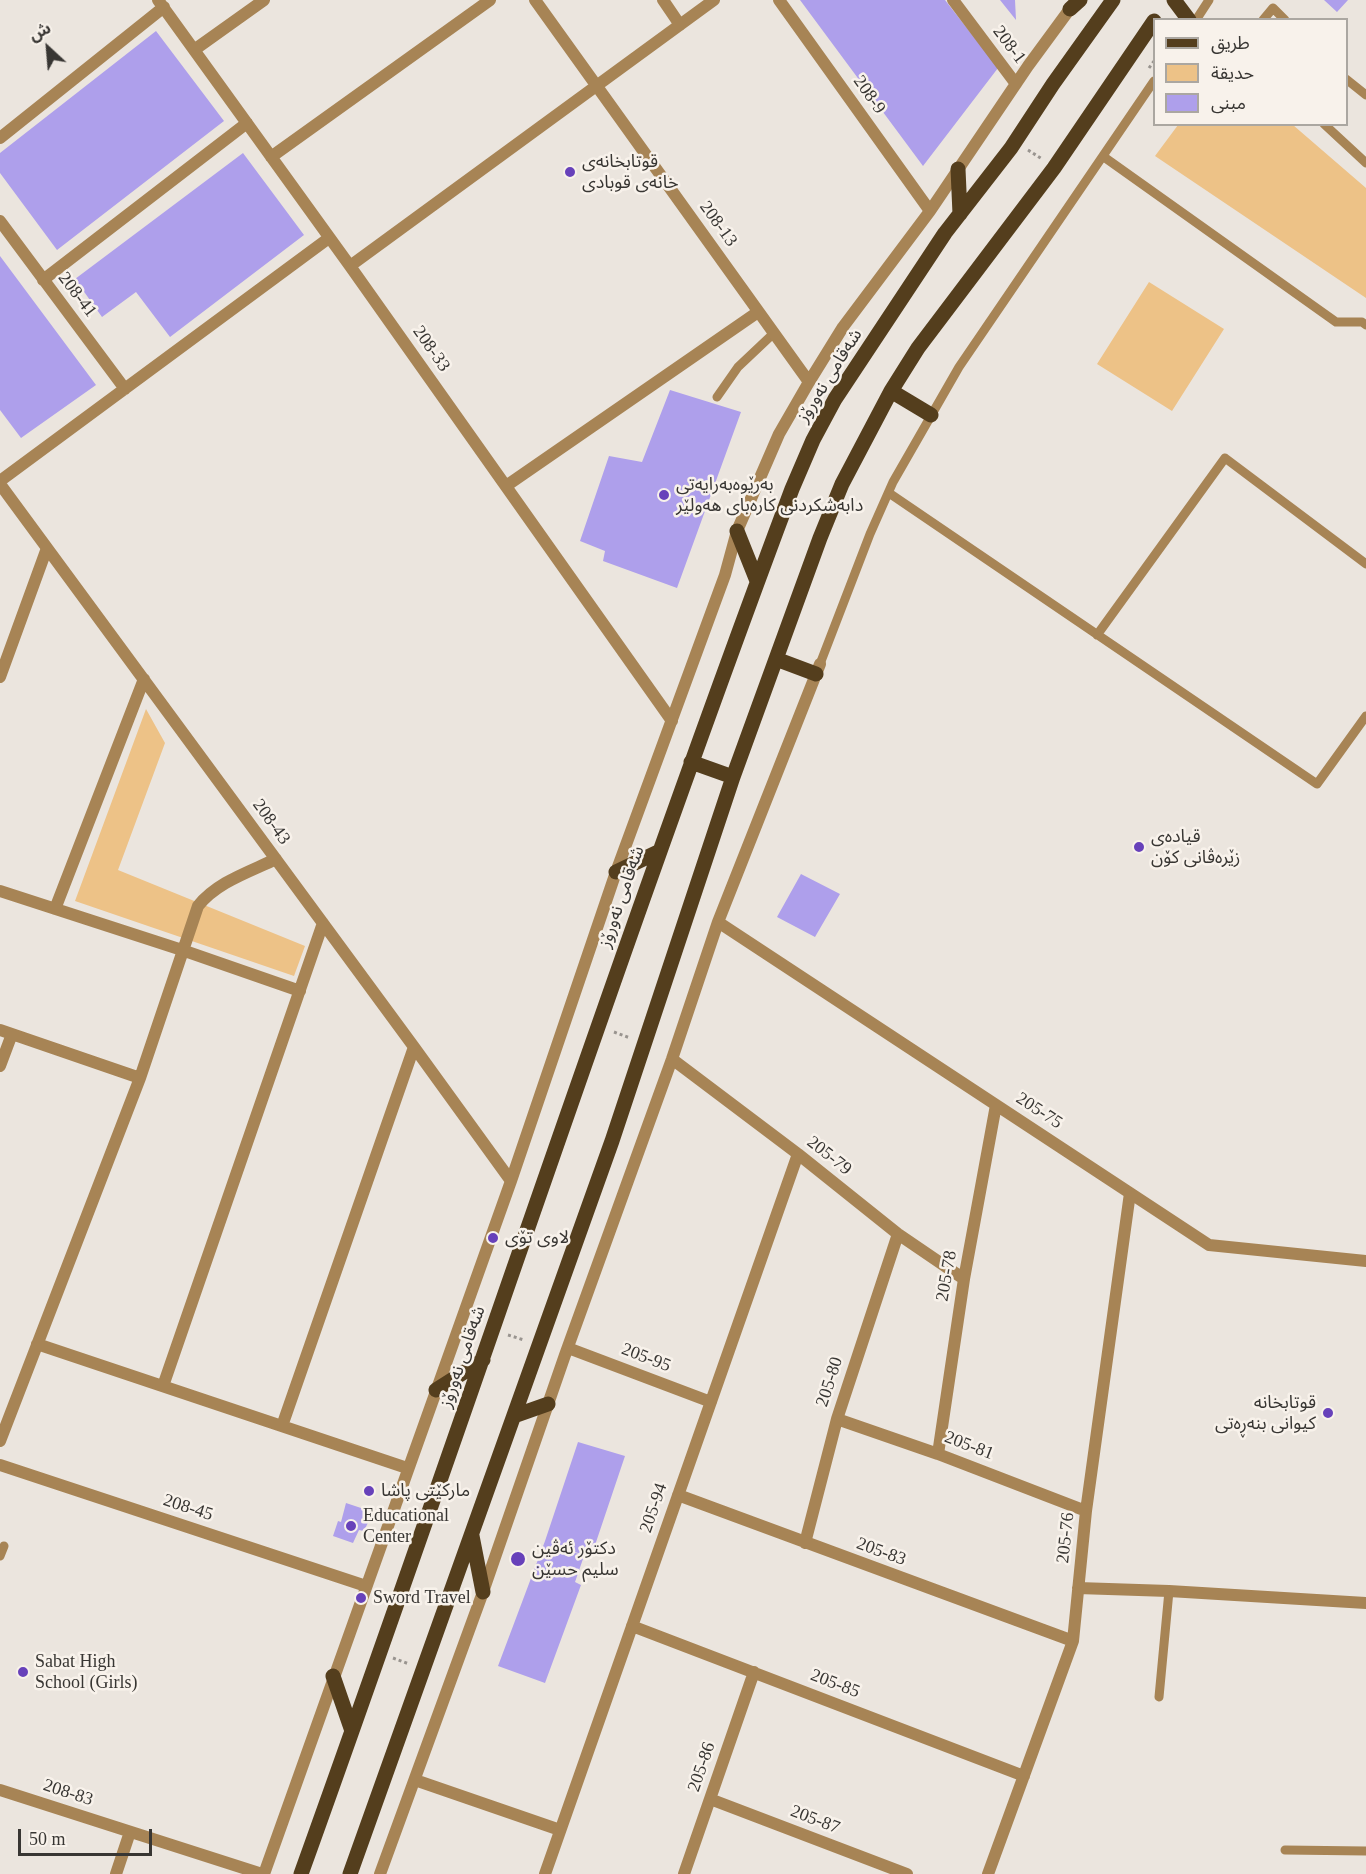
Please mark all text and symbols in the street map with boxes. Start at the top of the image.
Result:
north arrow [18,18,78,78]
legend [1153,18,1348,126]
text: ش [26,19,53,44]
street label: 208-1 [988,22,1030,68]
text: طريق [1211,33,1250,53]
text: حديقة [1211,63,1254,83]
street label: 208-9 [848,72,890,118]
text: مبنى [1211,93,1246,113]
place label: قوتابخانەی خانەی قوبادی [582,151,678,194]
marker: قوتابخانەی خانەی قوبادی [563,165,577,179]
street label: 208-13 [694,197,742,251]
street label: 208-41 [53,268,101,322]
street label: 208-33 [408,322,454,376]
street label: شەقامی نەورۆز [793,325,867,427]
place label: بەرێوەبەرایەتی دابەشکردنی کارەبای هەولێر [676,474,863,516]
marker: بەرێوەبەرایەتی دابەشکردنی کارەبای هەولێر [657,488,671,502]
street label: 208-43 [247,795,295,849]
place label: قیادەی زێرەڤانی کۆن [1151,826,1240,868]
marker: قیادەی زێرەڤانی کۆن [1132,840,1146,854]
street label: شەقامی نەورۆز [594,843,650,951]
street label: 205-75 [1012,1088,1066,1134]
street label: 205-79 [802,1132,856,1180]
place label: لاوی تۆی [505,1227,569,1249]
marker: لاوی تۆی [486,1231,500,1245]
street label: 205-78 [932,1249,962,1303]
street label: شەقامی نەورۆز [435,1303,491,1411]
street label: 205-95 [618,1339,674,1377]
street label: 205-80 [812,1354,848,1410]
place label: قوتابخانە کیوانی بنەڕەتی [1215,1392,1316,1434]
marker: قوتابخانە کیوانی بنەڕەتی [1321,1406,1335,1420]
street label: 205-81 [941,1427,997,1465]
place label: مارکێتی پاشا [381,1480,470,1502]
street label: 205-94 [635,1480,673,1536]
marker: مارکێتی پاشا [362,1484,376,1498]
street label: 208-45 [160,1490,216,1526]
place label: Educational Center [363,1505,449,1547]
street label: 205-76 [1053,1512,1079,1564]
marker: Educational Center [344,1519,358,1533]
street label: 205-83 [853,1533,909,1571]
place label: دکتۆر ئەڤین سلیم حسێن [532,1538,619,1580]
marker: دکتۆر ئەڤین سلیم حسێن [509,1550,527,1568]
place label: Sword Travel [373,1587,471,1609]
marker: Sword Travel [354,1591,368,1605]
place label: Sabat High School (Girls) [35,1651,137,1694]
marker: Sabat High School (Girls) [16,1665,30,1679]
street label: 205-85 [807,1665,863,1703]
street label: 205-86 [683,1739,721,1795]
street label: 208-83 [40,1775,96,1811]
street label: 205-87 [787,1801,843,1839]
scale bar [21,1817,154,1855]
text: 50 m [29,1829,66,1849]

